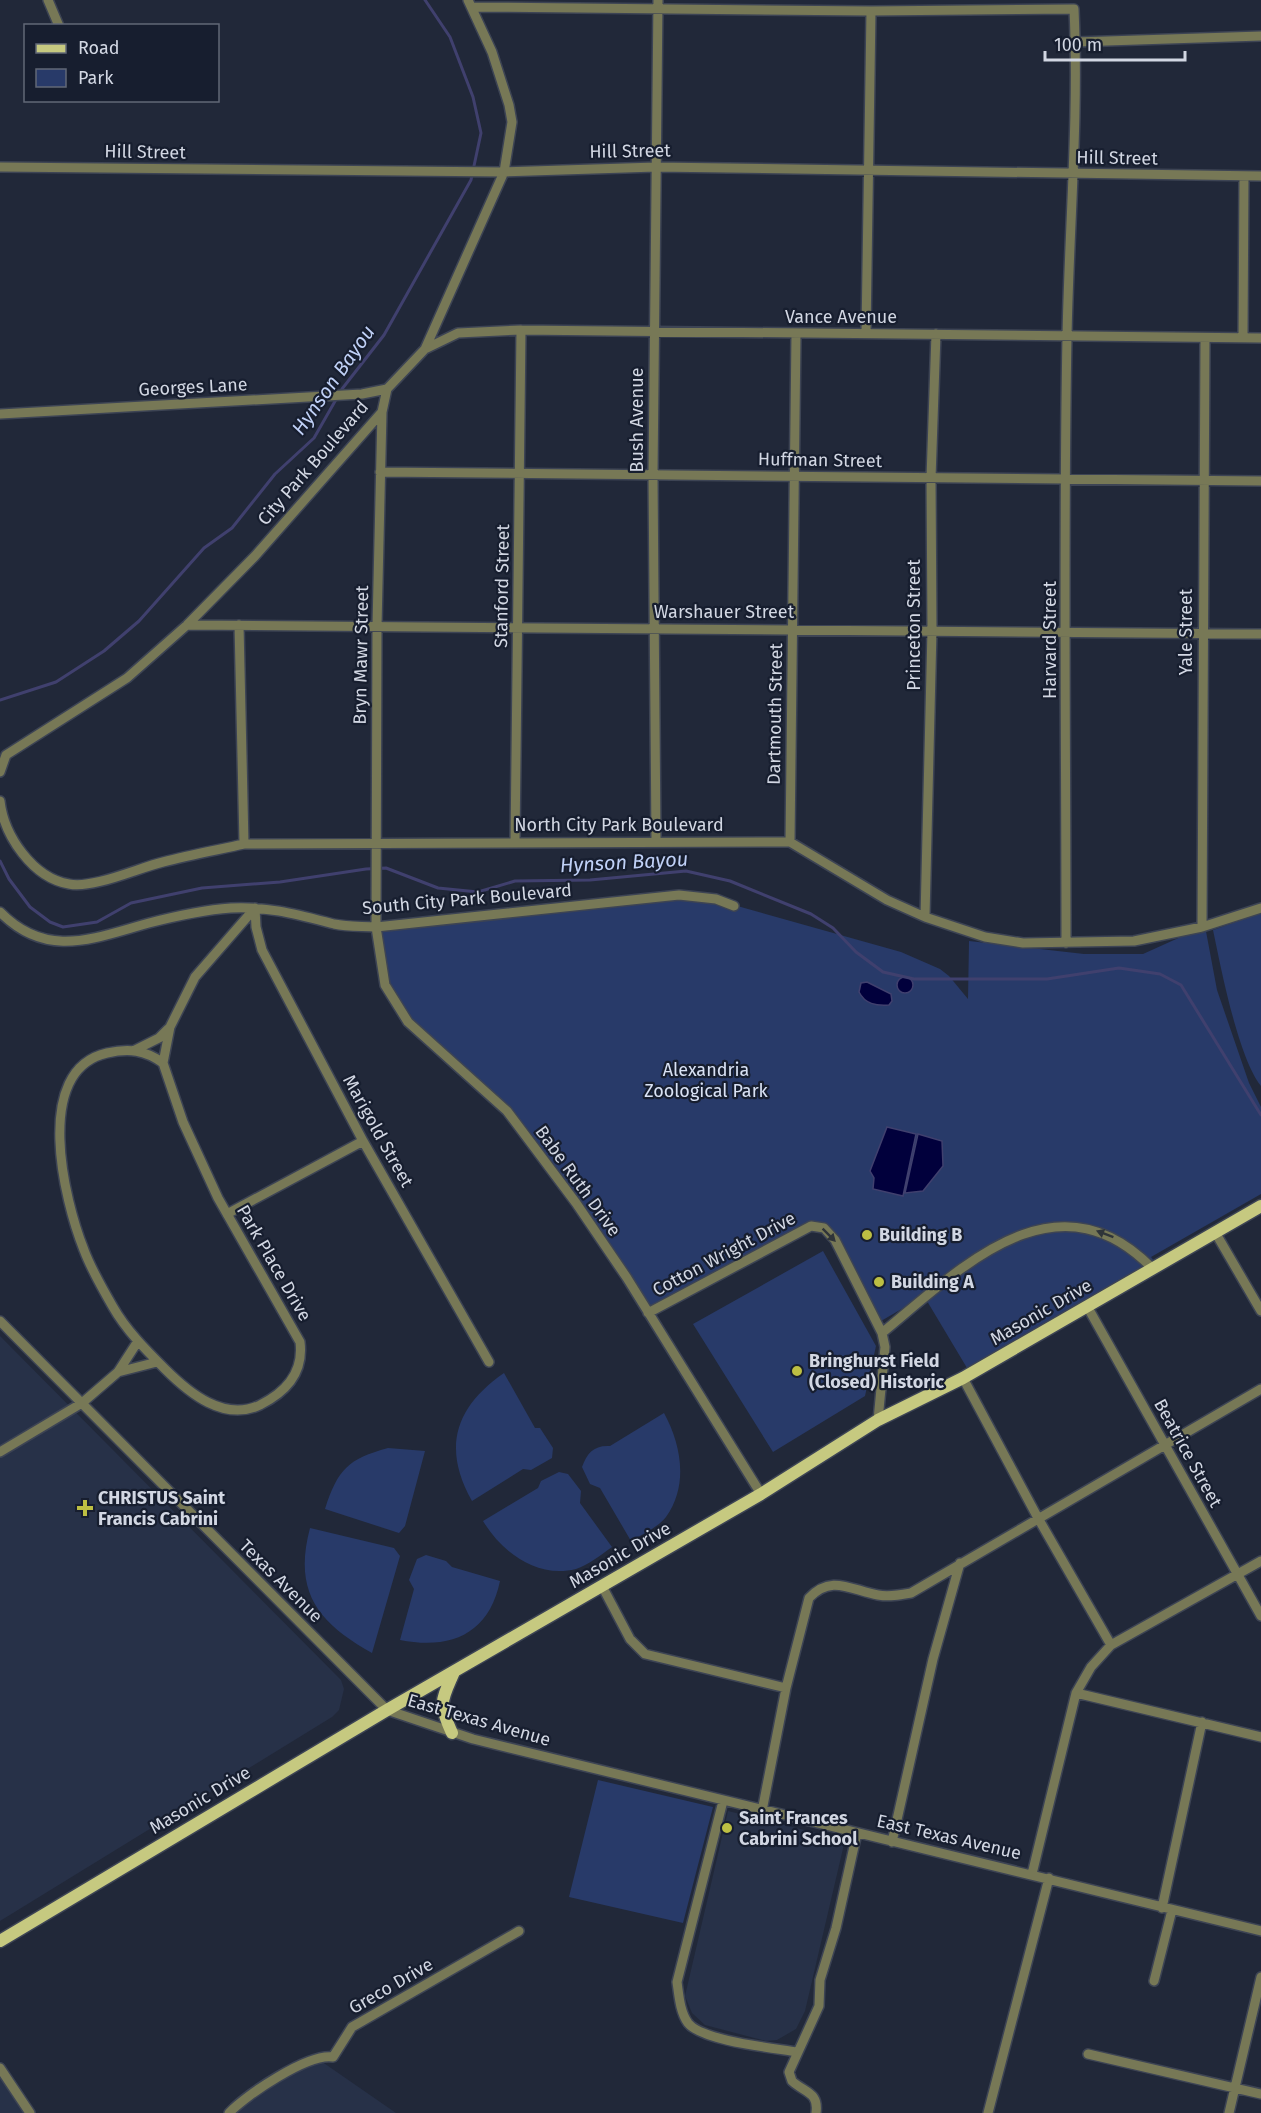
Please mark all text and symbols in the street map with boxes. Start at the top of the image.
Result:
legend [24,24,219,102]
scale bar [1045,24,1184,62]
text: 100 m [1054,34,1102,56]
text: Road [78,37,120,59]
text: Park [78,67,114,89]
street label: Hill Street [589,139,671,163]
street label: Hill Street [104,140,186,164]
street label: Hill Street [1076,146,1158,170]
street label: Vance Avenue [785,306,897,328]
water label: Hynson Bayou [286,321,380,439]
street label: Bush Avenue [626,368,648,472]
street label: Georges Lane [138,373,248,401]
street label: City Park Boulevard [253,396,373,530]
street label: Huffman Street [758,448,883,472]
street label: Stanford Street [490,523,514,648]
street label: Princeton Street [903,559,925,691]
street label: Harvard Street [1039,580,1061,699]
street label: Bryn Mawr Street [349,585,373,725]
street label: Yale Street [1175,588,1197,675]
street label: Warshauer Street [654,601,795,623]
street label: Dartmouth Street [763,642,787,785]
street label: North City Park Boulevard [514,814,724,836]
water label: Hynson Bayou [559,847,689,877]
street label: South City Park Boulevard [361,879,573,919]
park label: Alexandria Zoological Park [644,1059,769,1102]
street label: Marigold Street [338,1071,418,1191]
street label: Babe Ruth Drive [530,1121,626,1241]
street label: Park Place Drive [232,1201,316,1325]
street label: Cotton Wright Drive [649,1207,799,1301]
place label: Building B [879,1224,962,1246]
one-way arrow [822,1227,836,1242]
marker: Building B [860,1228,874,1242]
one-way arrow [1096,1229,1114,1238]
place label: Building A [891,1271,974,1293]
street label: Masonic Drive [986,1274,1096,1350]
marker: Building A [872,1275,886,1289]
place label: Bringhurst Field (Closed) Historic [809,1350,945,1393]
marker: Bringhurst Field (Closed) Historic [790,1364,804,1378]
street label: Beatrice Street [1149,1395,1227,1511]
place label: CHRISTUS Saint Francis Cabrini [98,1487,226,1530]
marker: CHRISTUS Saint Francis Cabrini [76,1499,94,1517]
street label: Masonic Drive [565,1517,675,1593]
street label: Texas Avenue [235,1535,327,1627]
street label: East Texas Avenue [405,1689,553,1751]
street label: Masonic Drive [146,1761,254,1839]
place label: Saint Frances Cabrini School [739,1807,858,1850]
street label: East Texas Avenue [875,1810,1023,1864]
marker: Saint Frances Cabrini School [720,1821,734,1835]
street label: Greco Drive [345,1953,437,2019]

